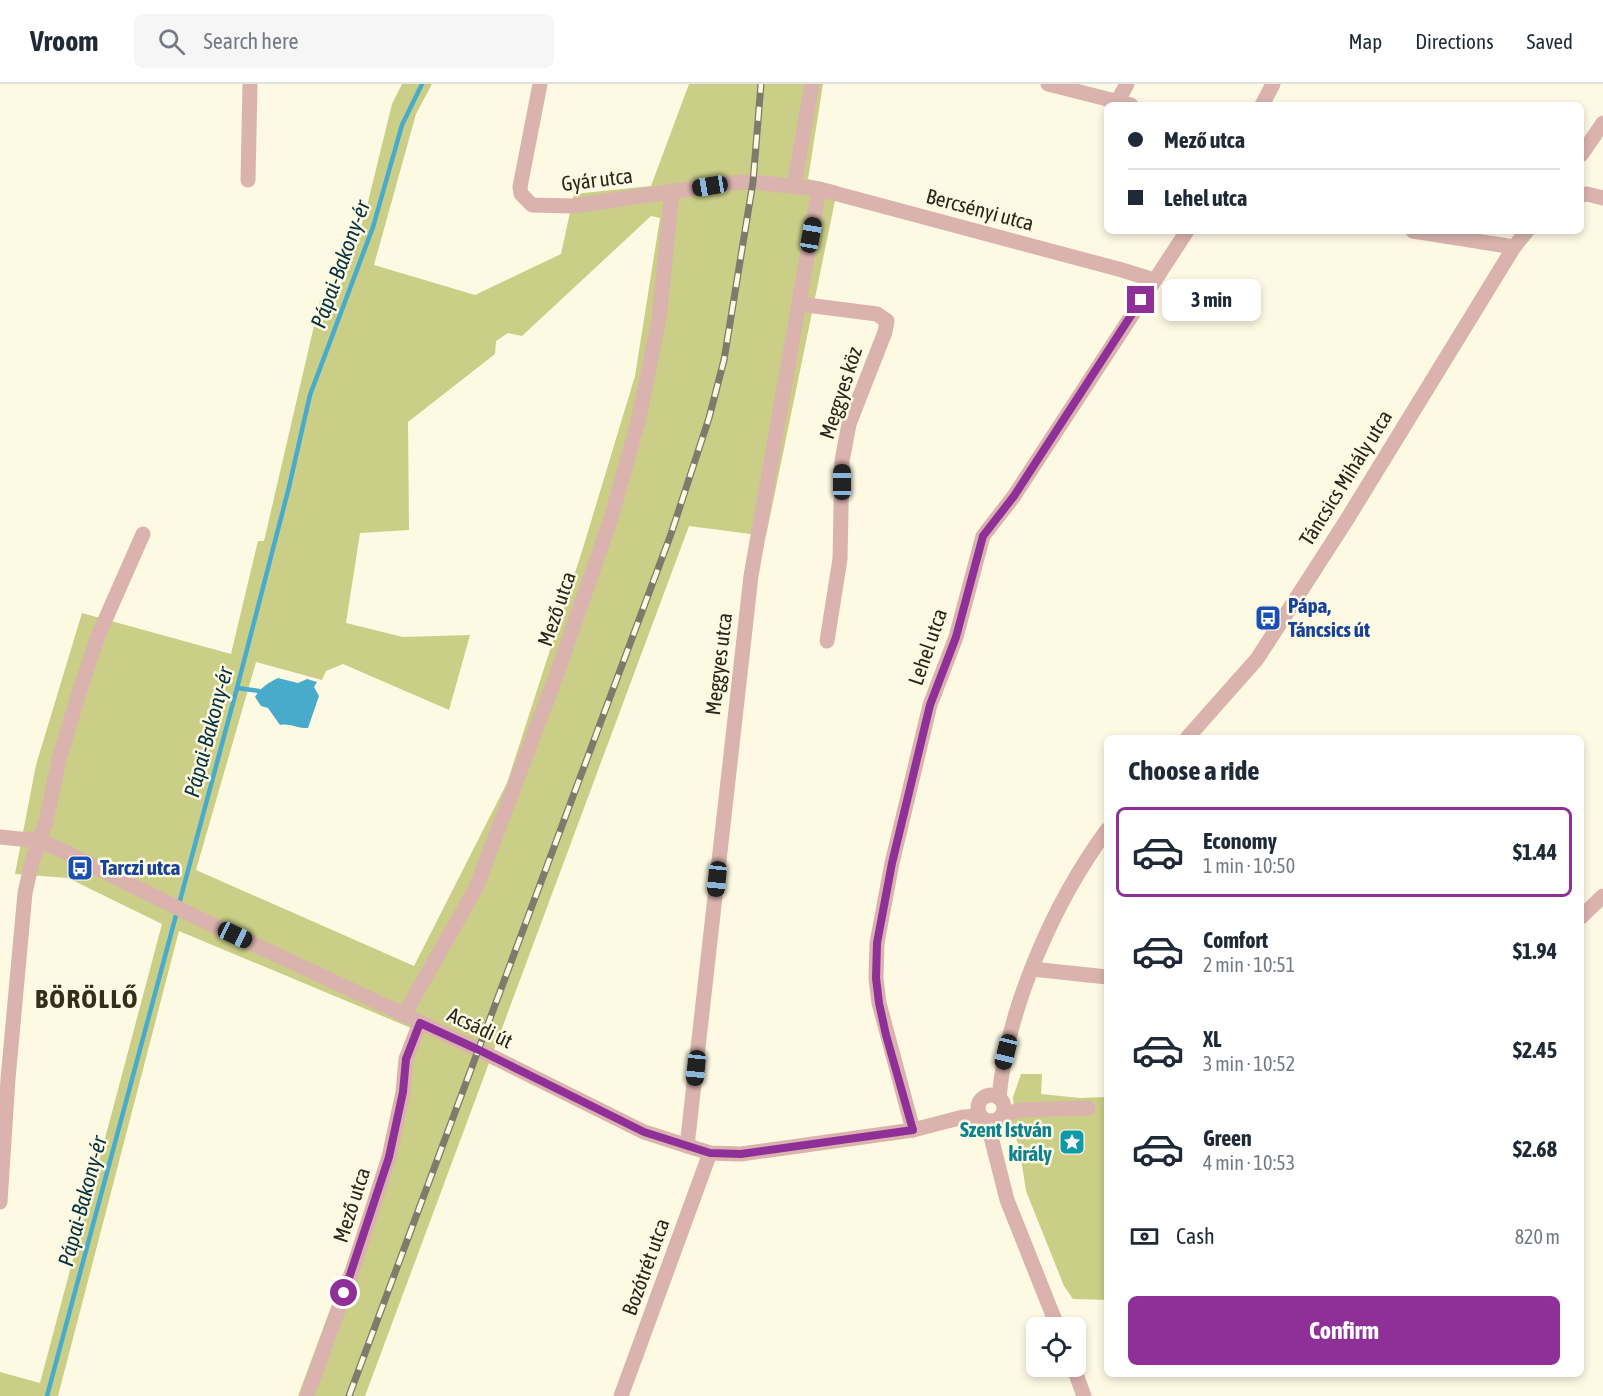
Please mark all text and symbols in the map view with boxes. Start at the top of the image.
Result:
search box [134,14,554,68]
text: Vroom [30,25,98,57]
icon: search [155,25,188,58]
text: Search here [203,28,298,54]
text: Map [1348,29,1382,53]
text: Directions [1415,29,1494,53]
text: Saved [1527,29,1573,53]
text: Mező utca [1164,127,1245,153]
street label: Gyár utca [560,163,634,195]
car [691,174,729,198]
street label: Bercsényi utca [924,183,1037,235]
text: Lehel utca [1164,185,1247,211]
water label: Pápai-Bakony-ér [305,195,376,331]
car [799,216,823,254]
callout: 3 min [1162,279,1261,321]
route end [1127,286,1154,313]
text: 3 min [1191,288,1232,311]
street label: Meggyes köz [814,343,866,442]
street label: Táncsics Mihály utca [1294,405,1396,550]
car [833,464,851,500]
street label: Mező utca [532,568,580,649]
place label: Pápa, Táncsics út [1288,593,1370,641]
bus stop icon: Pápa, Táncsics út [1253,603,1283,633]
street label: Lehel utca [903,605,951,688]
street label: Meggyes utca [700,611,736,716]
water label: Pápai-Bakony-ér [178,662,238,800]
text: Choose a ride [1128,755,1260,786]
icon: car [1131,825,1185,879]
text: Economy [1203,828,1277,854]
text: $1.44 [1513,839,1557,865]
bus stop icon: Tarczi utca [65,853,95,883]
text: 1 min · 10:50 [1203,854,1295,877]
place label: Tarczi utca [100,855,180,879]
car [706,860,728,898]
car [215,919,255,951]
icon: car [1131,924,1185,978]
text: Comfort [1203,927,1268,953]
text: $1.94 [1513,938,1557,964]
text: 2 min · 10:51 [1203,953,1295,976]
district label: BÖRÖLLŐ [35,983,139,1014]
street label: Acsádi út [444,1002,517,1053]
icon: car [1131,1023,1185,1077]
text: XL [1203,1026,1221,1052]
car [993,1032,1019,1072]
text: $2.45 [1513,1037,1557,1063]
car [685,1049,707,1087]
text: 3 min · 10:52 [1203,1052,1295,1075]
place label: Szent István király [960,1117,1052,1165]
icon: car [1131,1122,1185,1176]
text: Green [1203,1125,1252,1151]
place icon: Szent István király [1057,1127,1087,1157]
water label: Pápai-Bakony-ér [52,1131,112,1269]
text: $2.68 [1513,1136,1557,1162]
text: 4 min · 10:53 [1203,1151,1295,1174]
street label: Mező utca [328,1164,374,1245]
street label: Bozótrét utca [617,1215,674,1318]
icon: cash [1128,1220,1161,1253]
text: Cash [1176,1223,1215,1249]
text: 820 m [1515,1225,1560,1248]
route start [330,1279,357,1306]
button: Confirm [1128,1296,1560,1365]
map controls [1026,1317,1086,1377]
button: locate [1026,1317,1086,1377]

